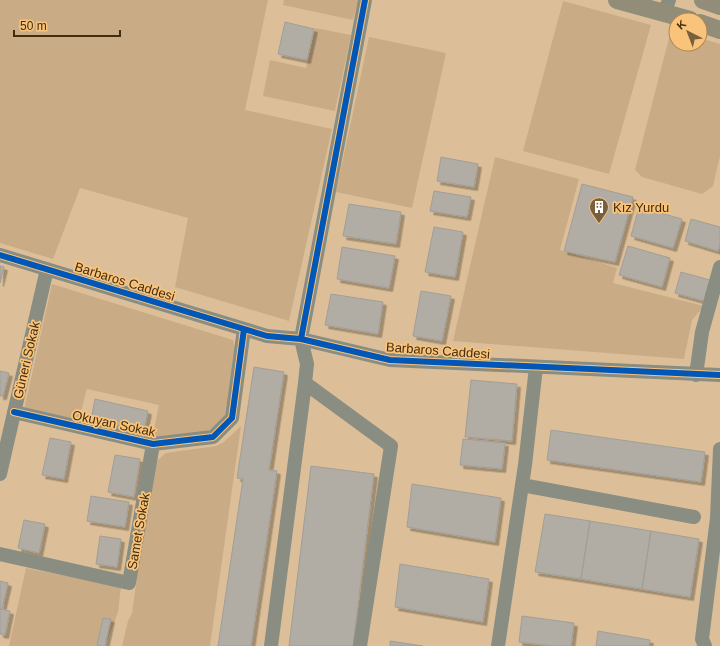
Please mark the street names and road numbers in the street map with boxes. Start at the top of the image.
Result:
street label: Barbaros Caddesi [73,259,177,304]
street label: Güneri Sokak [10,320,43,400]
street label: Barbaros Caddesi [386,339,490,362]
street label: Okuyan Sokak [71,407,157,440]
street label: Samet Sokak [124,491,153,570]

